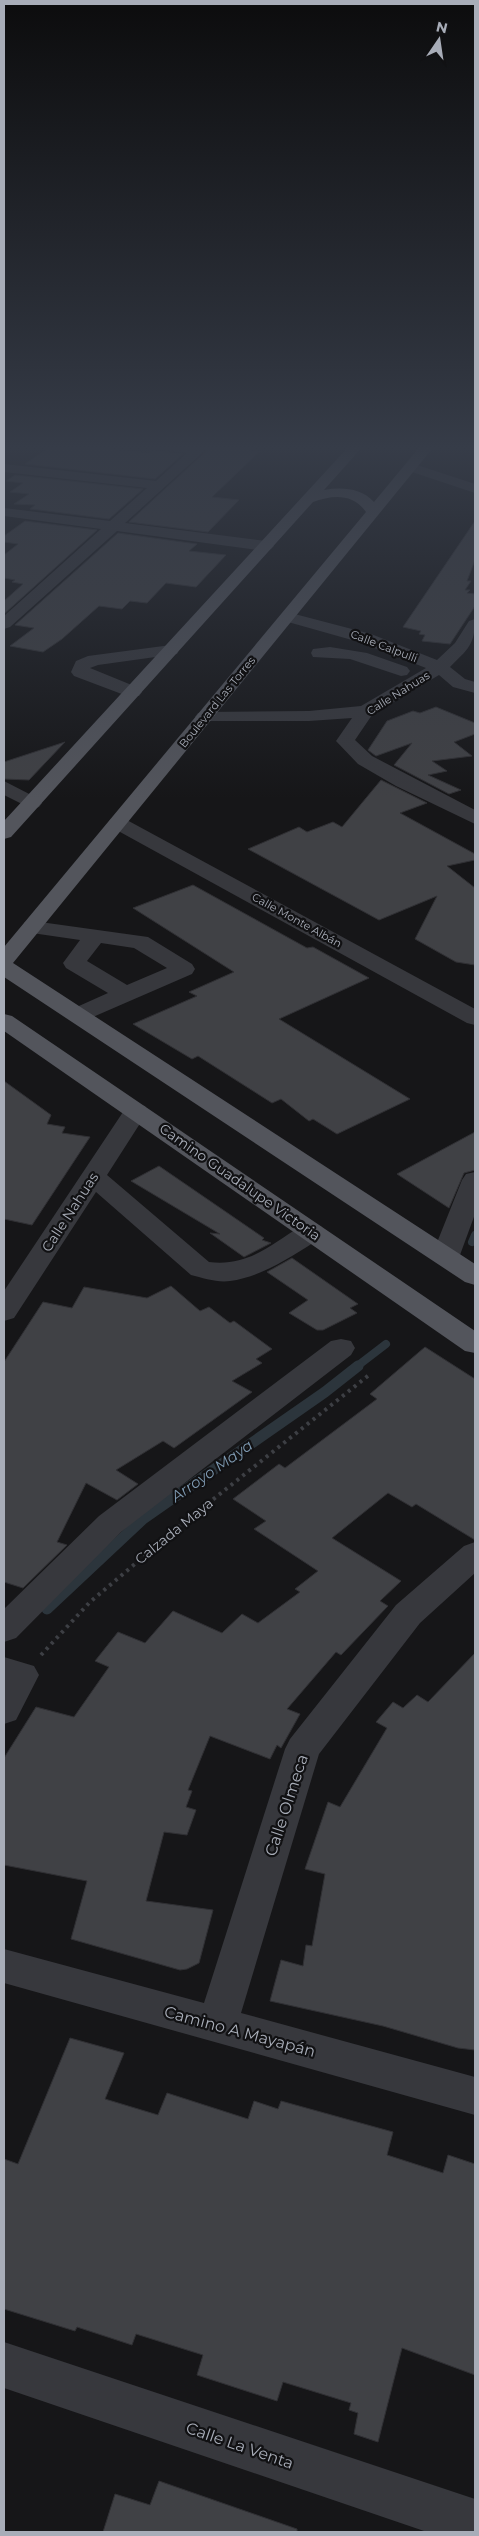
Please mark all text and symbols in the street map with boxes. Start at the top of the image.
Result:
north arrow [414,15,464,65]
text: N [434,17,449,37]
street label: Calle Calpulli [349,627,419,665]
street label: Boulevard Las Torres [176,653,259,750]
street label: Calle Nahuas [364,668,433,718]
street label: Calle Monte Albán [250,890,344,950]
street label: Camino Guadalupe Victoria [156,1119,324,1245]
street label: Calle Nahuas [38,1169,103,1255]
water label: Arroyo Maya [166,1435,256,1506]
street label: Calzada Maya [131,1494,217,1568]
street label: Calle Olmeca [261,1752,312,1858]
street label: Camino A Mayapán [162,2002,318,2061]
street label: Calle La Venta [184,2418,296,2473]

